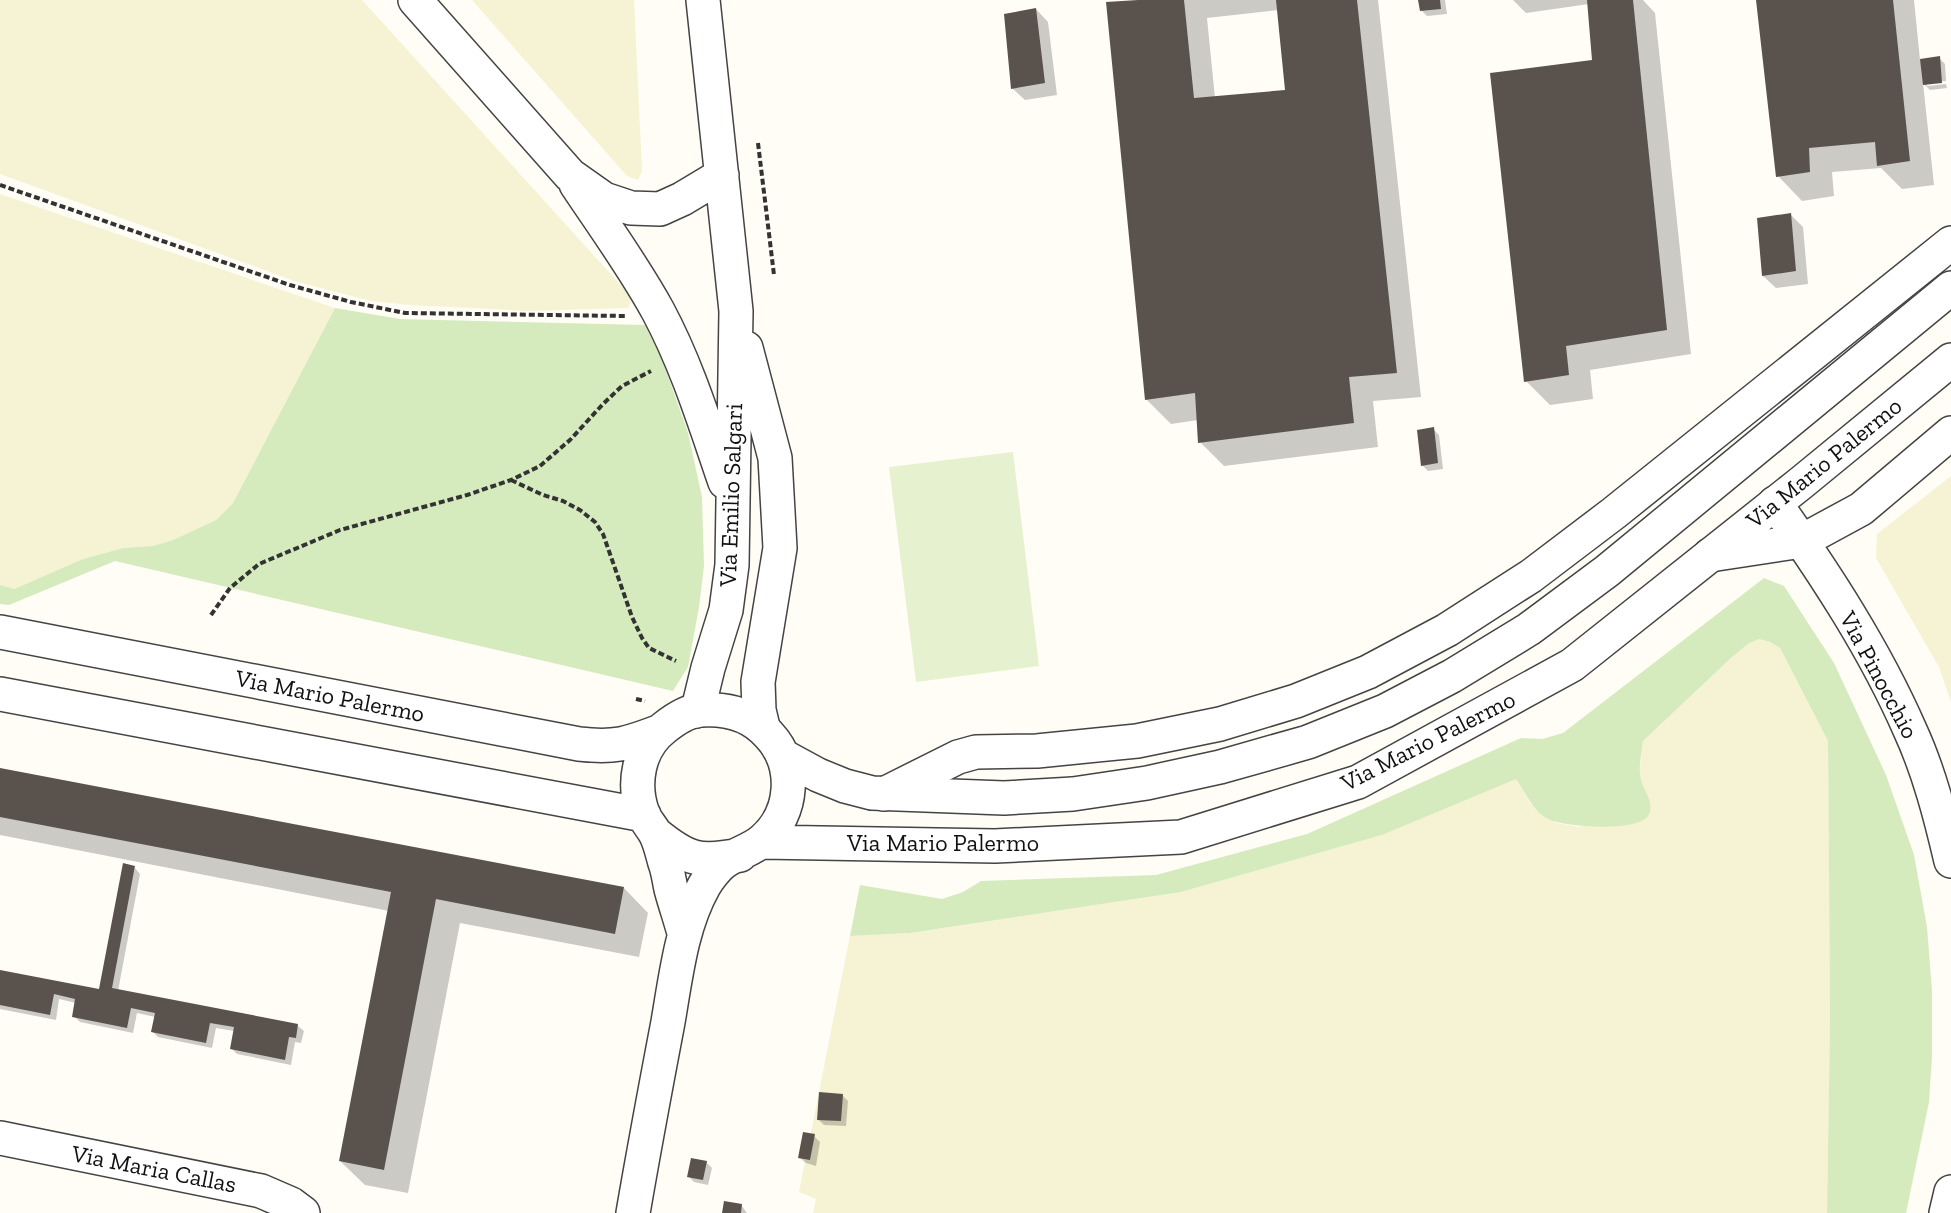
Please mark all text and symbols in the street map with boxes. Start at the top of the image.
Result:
street label: Via Mario Palermo [1739,391,1907,535]
street label: Via Emilio Salgari [713,402,748,588]
street label: Via Pinocchio [1833,605,1925,743]
street label: Via Mario Palermo [232,663,427,728]
street label: Via Mario Palermo [1335,684,1520,797]
street label: Via Mario Palermo [846,828,1039,857]
street label: Via Maria Callas [68,1138,239,1199]

